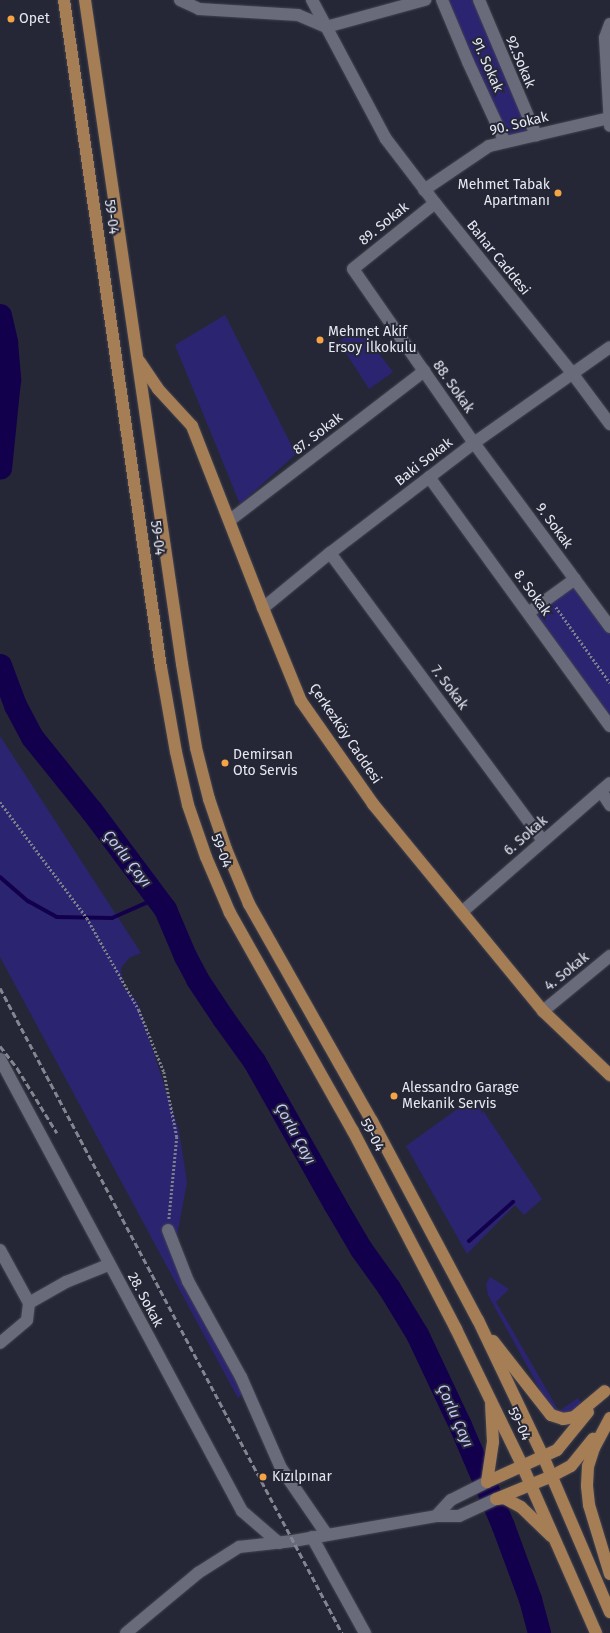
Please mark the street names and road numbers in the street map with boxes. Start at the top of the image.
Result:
street label: 92.Sokak [502,33,538,91]
street label: 91. Sokak [468,35,506,95]
street label: 90. Sokak [488,109,550,139]
street label: 59-04 [100,198,122,236]
street label: 89. Sokak [356,199,412,249]
street label: Bahar Caddesi [463,217,533,299]
street label: 88. Sokak [429,358,477,416]
street label: 87. Sokak [290,409,346,459]
street label: Baki Sokak [392,434,456,490]
street label: 9. Sokak [532,500,576,552]
street label: 59-04 [146,519,168,557]
street label: 8. Sokak [510,567,554,619]
street label: 7. Sokak [427,663,471,713]
street label: Çerkezköy Caddesi [305,681,385,787]
street label: 6. Sokak [501,813,551,859]
street label: 59-04 [207,832,235,870]
street label: 4. Sokak [541,949,593,995]
street label: 59-04 [356,1116,388,1154]
street label: 28. Sokak [124,1270,166,1330]
street label: 59-04 [504,1405,534,1443]

